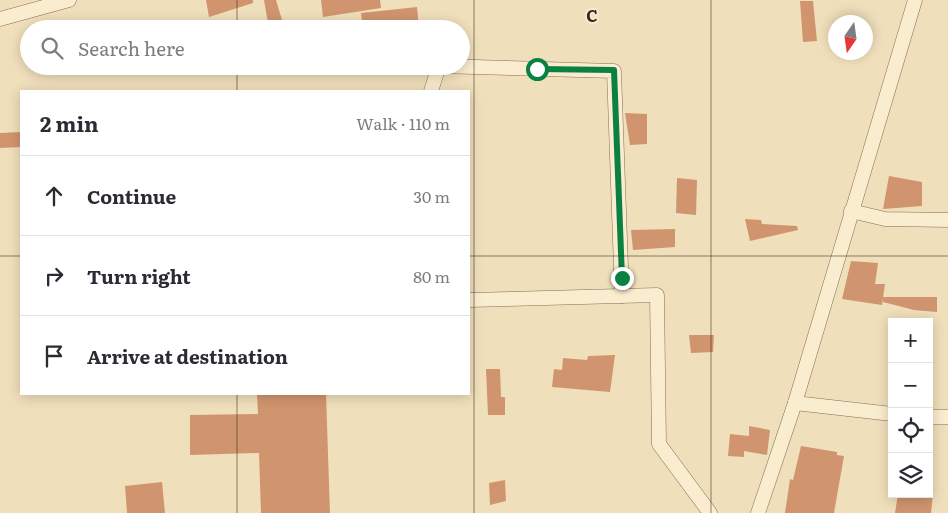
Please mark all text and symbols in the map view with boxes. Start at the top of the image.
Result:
text: C [586,3,598,27]
north arrow [828,15,873,60]
search box [20,20,470,75]
icon: search [38,34,66,62]
text: Search here [78,34,185,62]
route start [526,58,549,81]
text: 2 min [40,107,99,138]
text: Walk · 110 m [356,111,450,135]
icon: ahead [40,182,68,210]
text: Continue [87,182,176,210]
text: 30 m [413,184,450,208]
icon: right [40,262,68,290]
text: Turn right [87,262,191,290]
text: 80 m [413,264,450,288]
route end [611,267,634,290]
map controls [888,318,933,498]
button: + [888,318,933,363]
icon: arrive [40,342,68,370]
text: Arrive at destination [87,342,288,370]
button: − [888,363,933,408]
button: locate [888,408,933,453]
button: layers [888,453,933,498]

